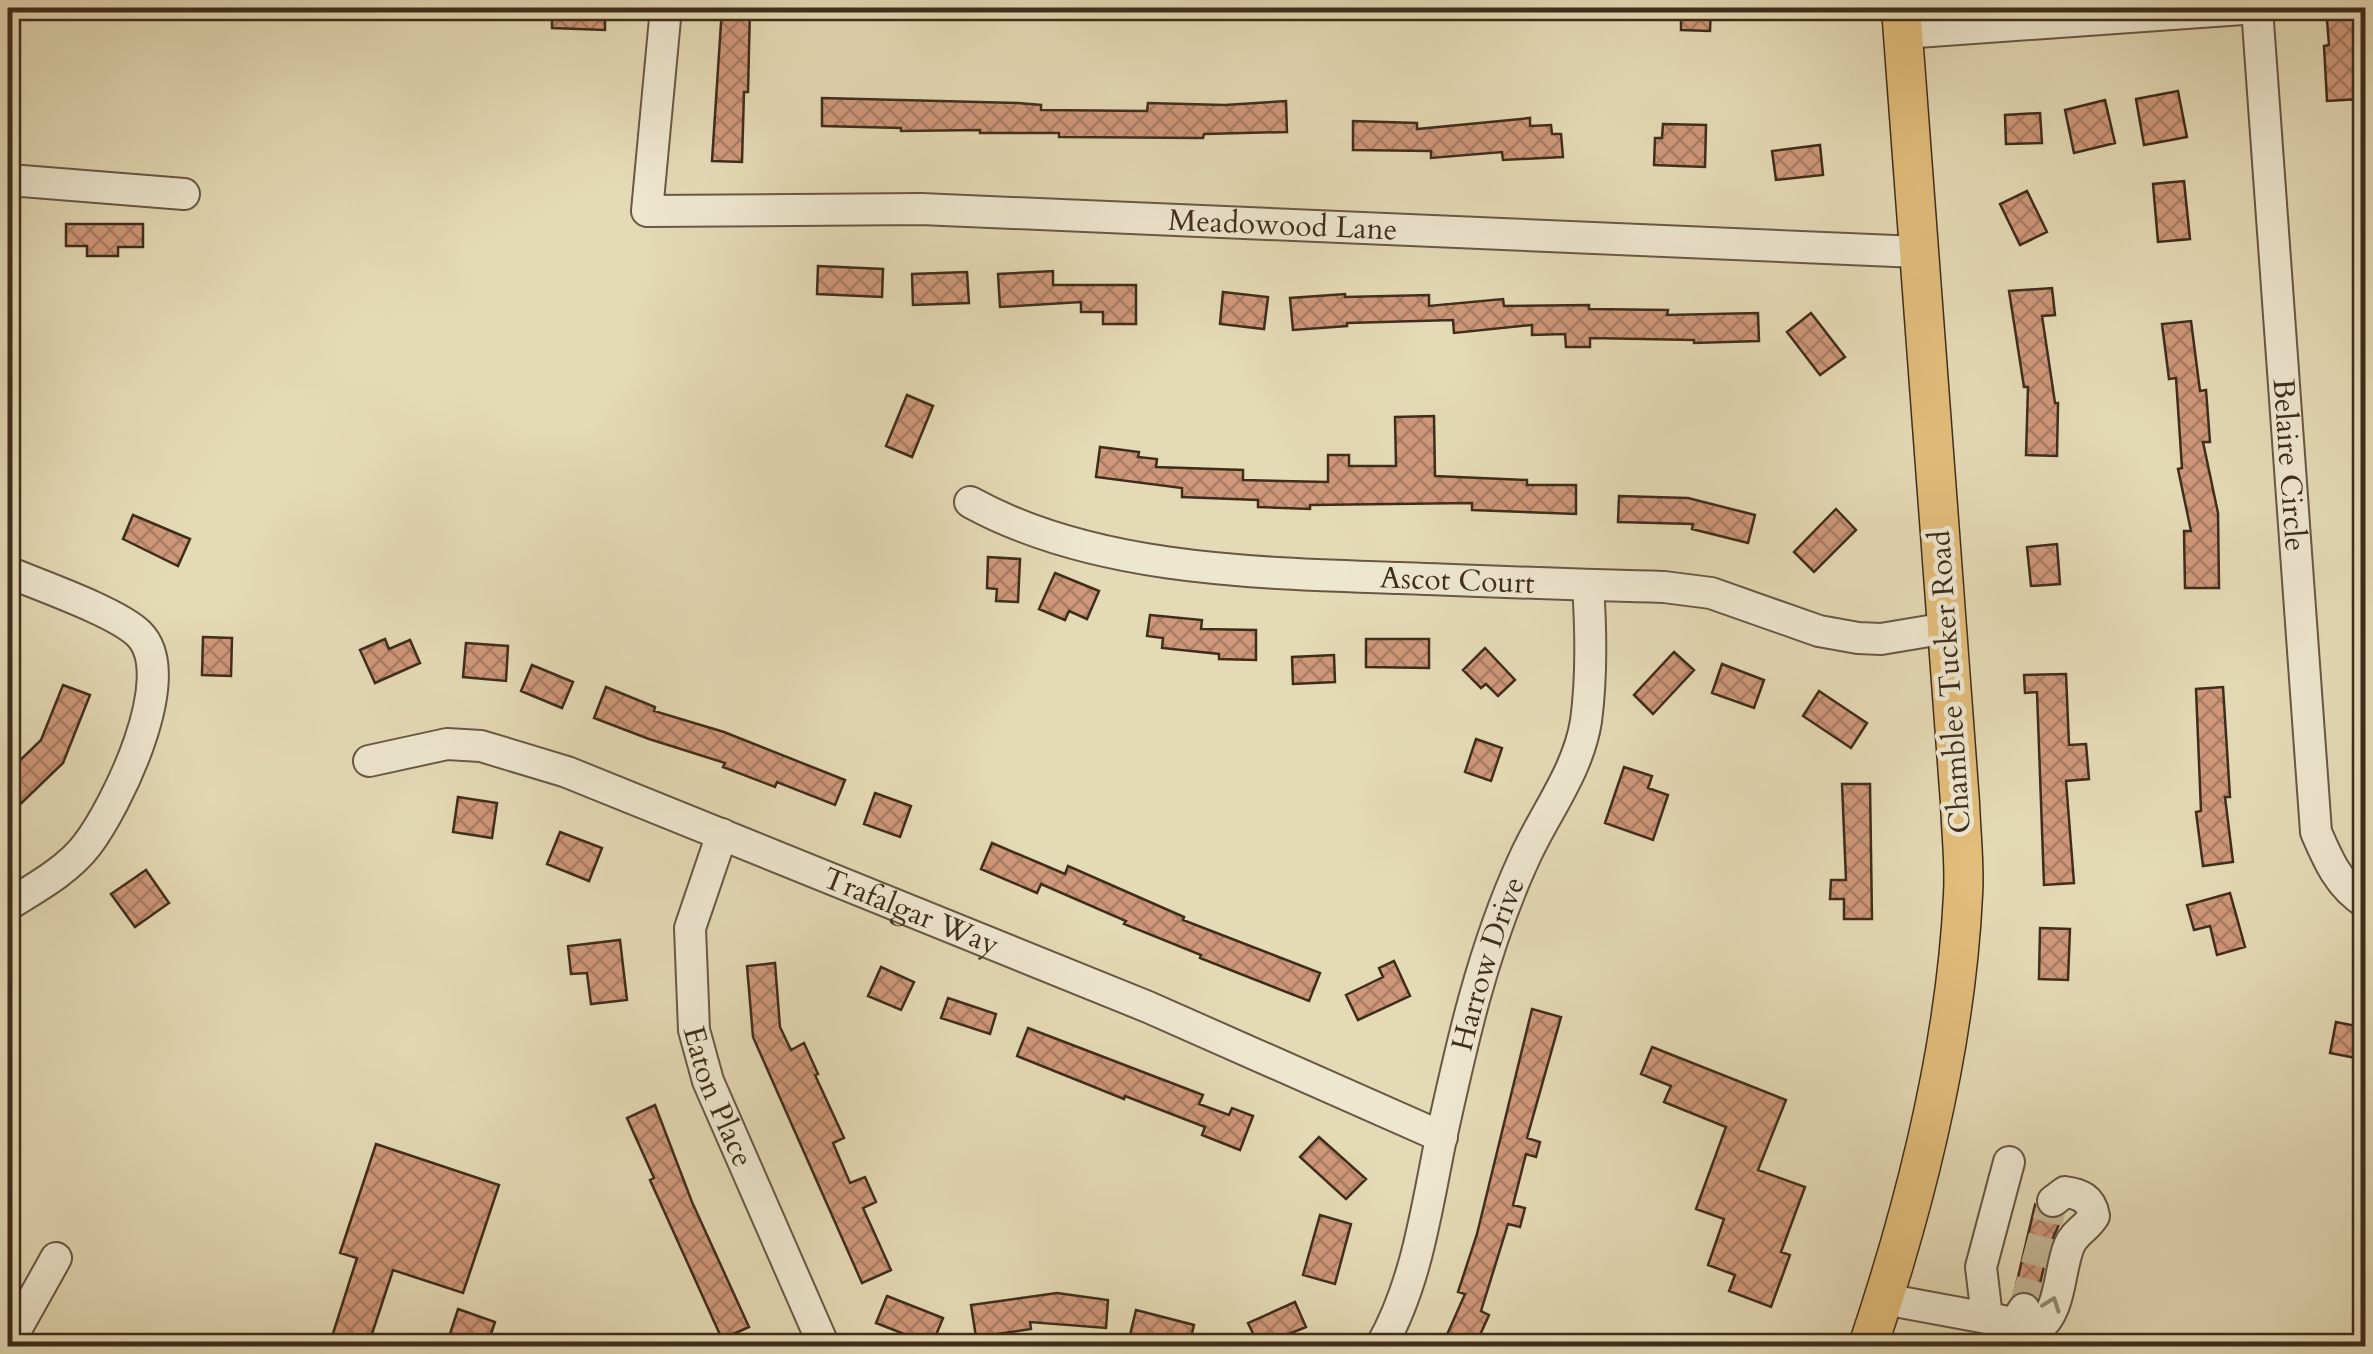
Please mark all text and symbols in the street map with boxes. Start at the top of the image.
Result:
street label: Meadowood Lane [1167,199,1398,250]
street label: Belaire Circle [2263,377,2316,553]
street label: Chamblee Tucker Road [1919,529,1981,835]
street label: Ascot Court [1379,557,1536,603]
street label: Trafalgar Way [817,857,1005,965]
street label: Harrow Drive [1441,870,1534,1055]
street label: Eaton Place [673,1021,764,1173]
one-way arrow [2040,1296,2061,1313]

